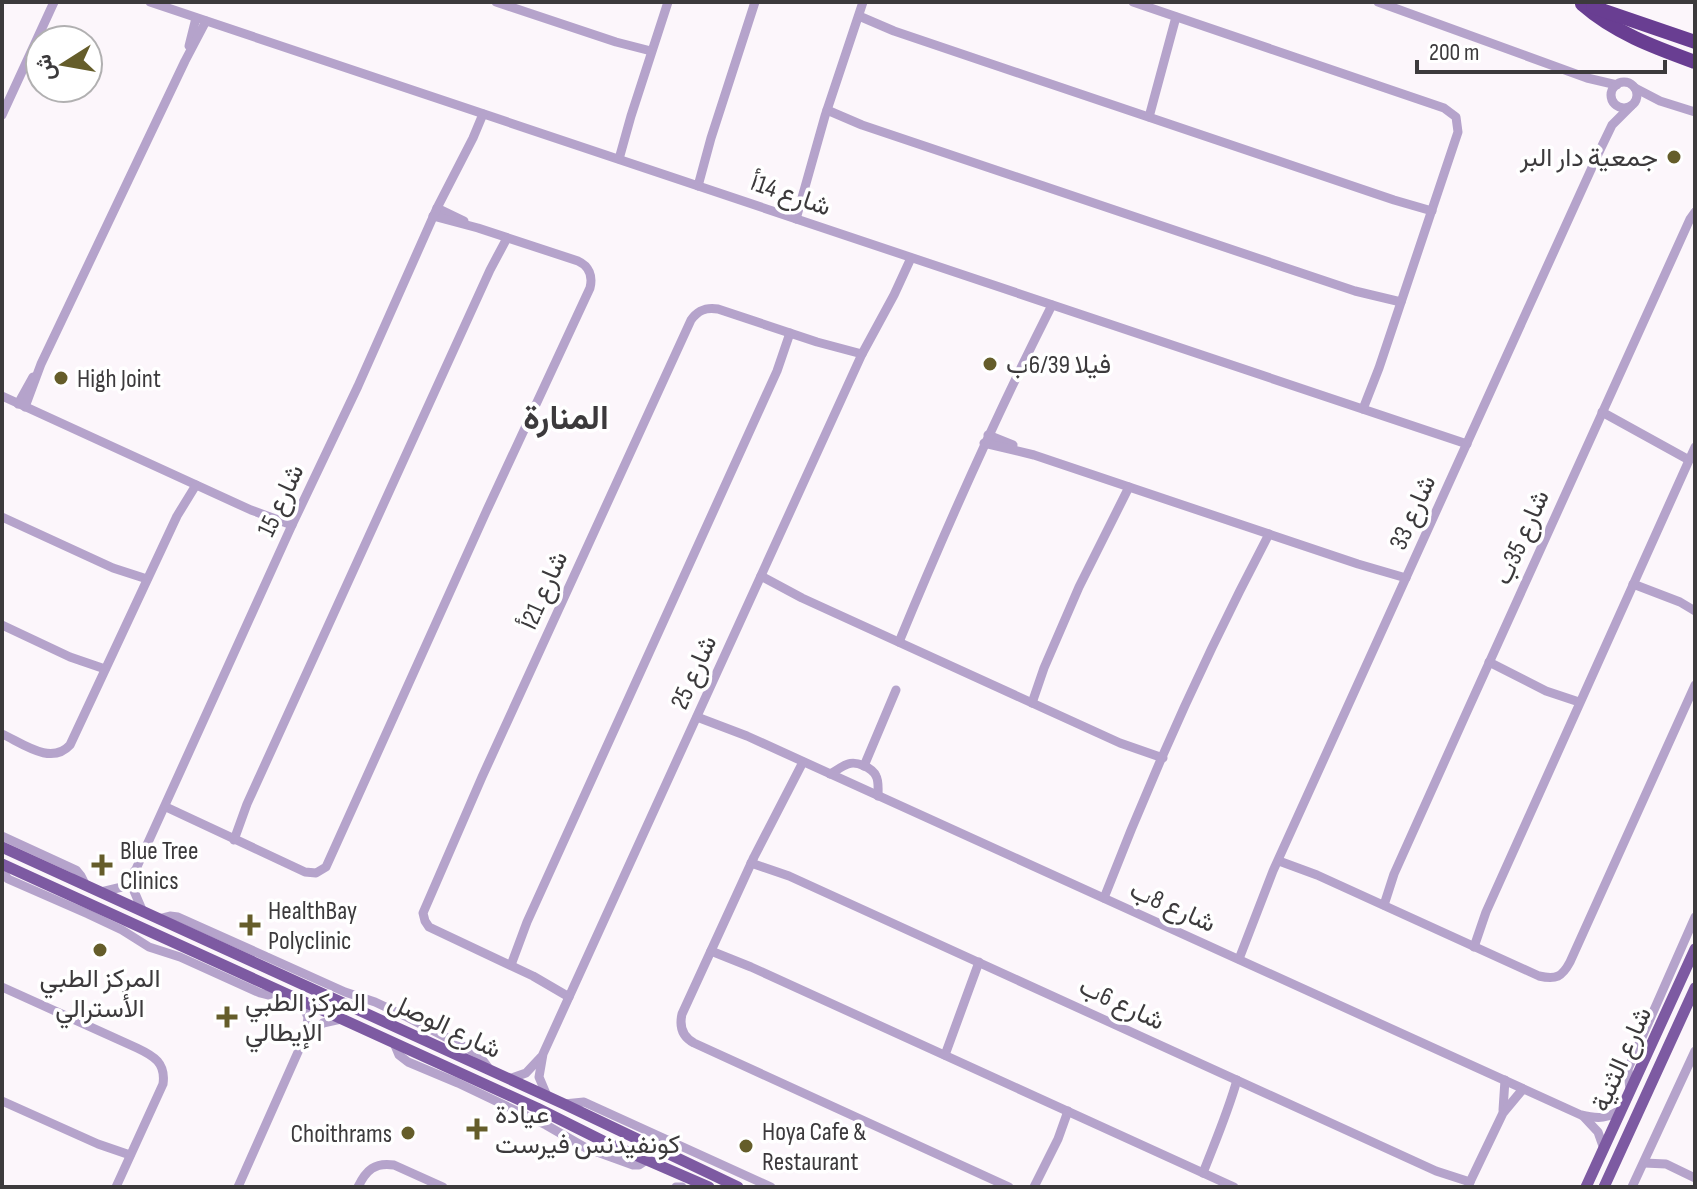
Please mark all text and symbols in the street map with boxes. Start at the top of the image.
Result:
north arrow [24,24,104,104]
scale bar [1417,24,1665,74]
text: 200 m [1429,38,1480,67]
text: ش [30,52,62,83]
place label: جمعية دار البر [1519,143,1658,174]
marker: جمعية دار البر [1665,148,1683,166]
street label: شارع 14أ [746,166,835,224]
place label: فيلا 6/39ب [1006,350,1111,381]
marker: فيلا 6/39ب [981,355,999,373]
place label: High Joint [77,364,161,395]
marker: High Joint [52,369,70,387]
district label: المنارة [523,398,609,439]
street label: شارع 15 [251,460,312,542]
street label: شارع 33 [1383,471,1444,555]
street label: شارع 35ب [1488,485,1558,590]
street label: شارع 21أ [513,546,576,635]
street label: شارع 25 [664,631,725,715]
place label: Blue Tree Clinics [120,836,198,897]
marker: Blue Tree Clinics [91,854,113,876]
street label: شارع 8ب [1124,875,1220,941]
place label: HealthBay Polyclinic [268,896,357,957]
marker: HealthBay Polyclinic [239,914,261,936]
marker: المركز الطبي الأسترالي [91,941,109,959]
place label: المركز الطبي الأسترالي [39,964,161,1029]
street label: شارع 6ب [1073,971,1169,1038]
street label: شارع الوصل [383,987,506,1067]
place label: المركز الطبي الإيطالي [245,988,366,1053]
street label: شارع الثنية [1586,1002,1660,1117]
marker: المركز الطبي الإيطالي [216,1006,238,1028]
place label: عيادة كونفيدنس فيرست [495,1100,680,1161]
place label: Hoya Cafe & Restaurant [762,1117,866,1178]
marker: عيادة كونفيدنس فيرست [466,1118,488,1140]
place label: Choithrams [290,1119,392,1150]
marker: Choithrams [399,1124,417,1142]
marker: Hoya Cafe & Restaurant [737,1137,755,1155]

